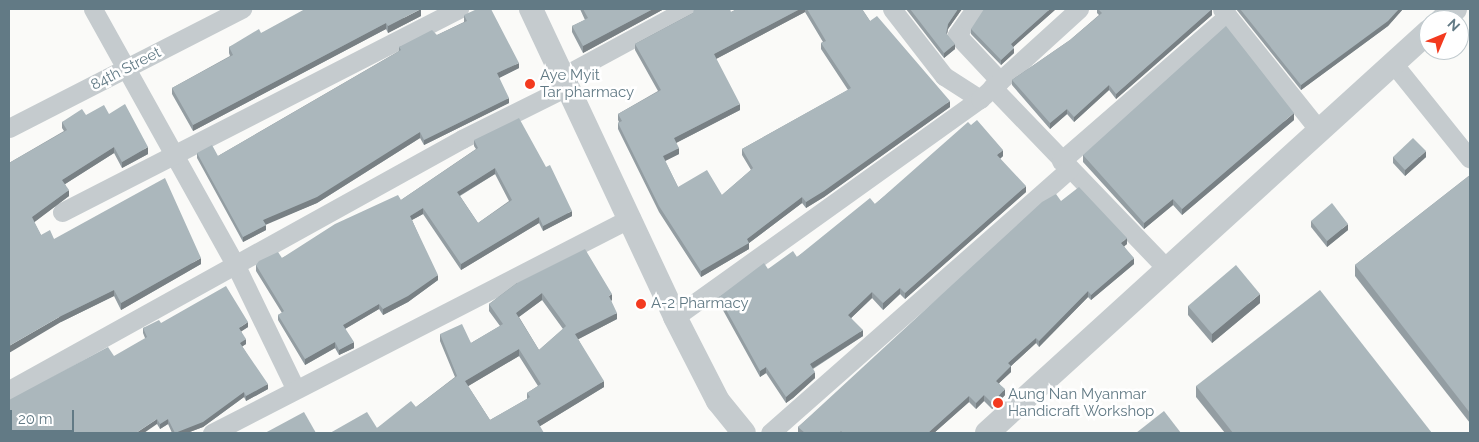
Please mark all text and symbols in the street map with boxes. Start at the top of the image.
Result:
north arrow [1419,10,1469,60]
text: N [1444,16,1463,35]
street label: 84th Street [88,44,164,94]
place label: Aye Myit Tar pharmacy [540,66,634,101]
marker: Aye Myit Tar pharmacy [524,78,536,90]
place label: A-2 Pharmacy [651,295,749,313]
marker: A-2 Pharmacy [635,298,647,310]
place label: Aung Nan Myanmar Handicraft Workshop [1008,385,1155,420]
marker: Aung Nan Myanmar Handicraft Workshop [992,397,1004,409]
scale bar [12,400,76,432]
text: 20 m [18,410,53,428]

